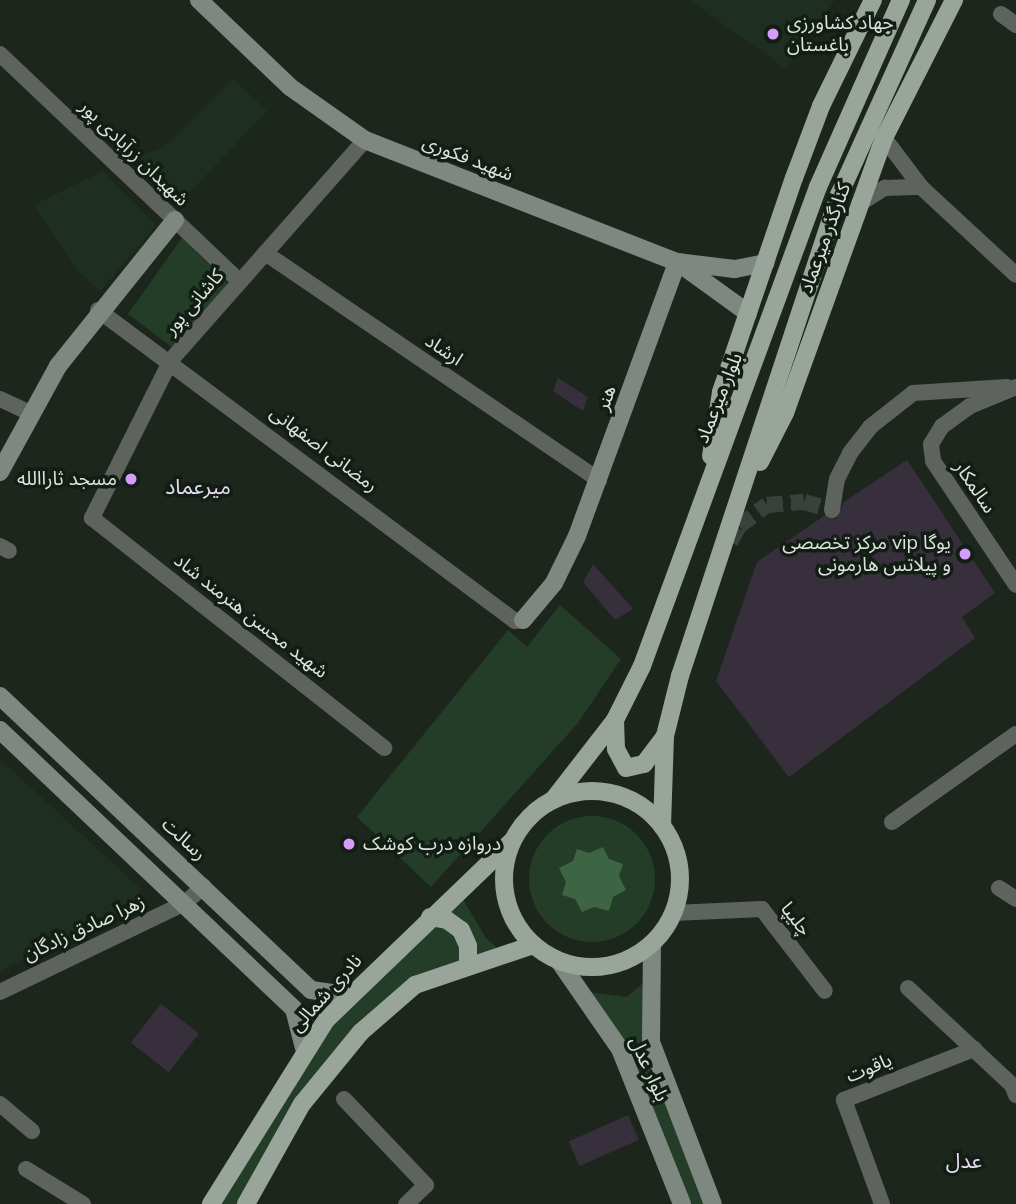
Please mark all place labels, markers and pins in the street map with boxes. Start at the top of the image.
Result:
place label: جهاد کشاورزی باغستان [787,12,894,56]
marker: جهاد کشاورزی باغستان [765,26,781,42]
place label: مسجد ثاراالله [17,468,117,490]
marker: مسجد ثاراالله [123,471,139,487]
place label: مرکز تخصصی vip یوگا و پیلاتس هارمونی [782,532,951,576]
marker: مرکز تخصصی vip یوگا و پیلاتس هارمونی [957,546,973,562]
place label: دروازه درب کوشک [363,833,501,855]
marker: دروازه درب کوشک [341,836,357,852]

